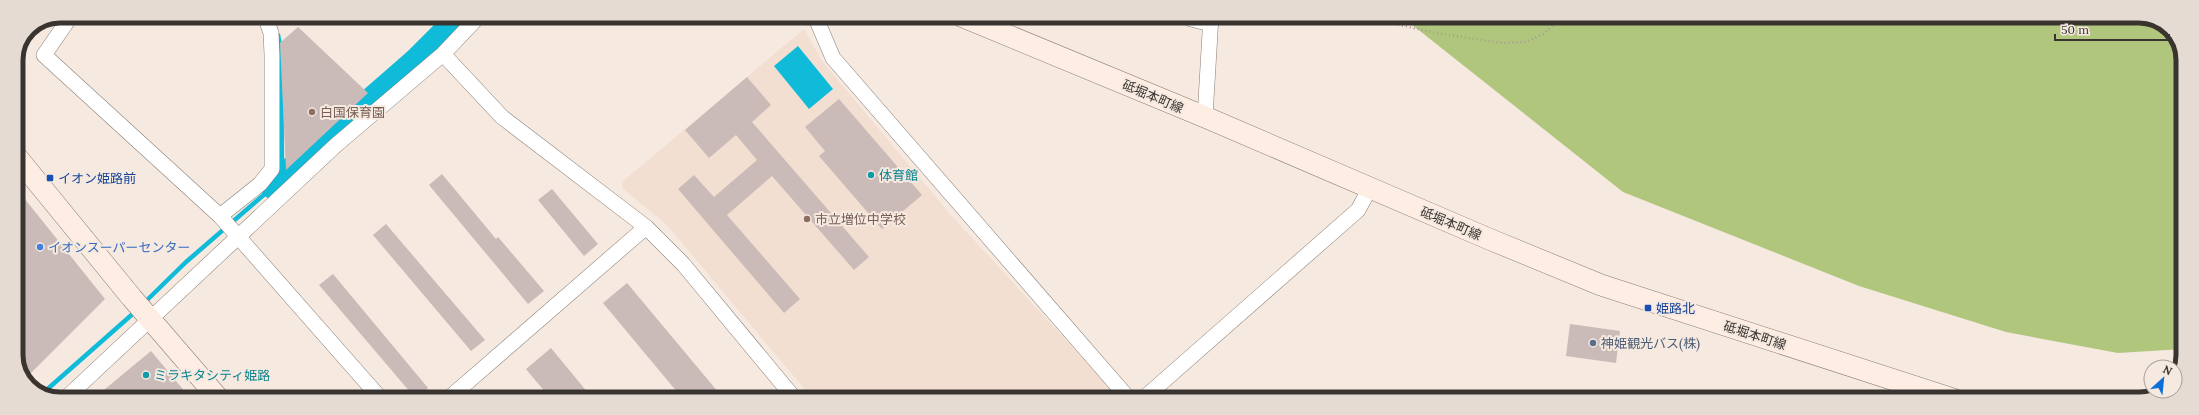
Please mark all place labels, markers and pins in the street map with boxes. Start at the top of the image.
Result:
place label: 白国保育園 [320,104,385,121]
marker: 白国保育園 [307,107,317,117]
place label: 体育館 [879,167,918,184]
place label: イオン姫路前 [58,170,136,187]
marker: 体育館 [866,170,876,180]
marker: イオン姫路前 [45,173,55,183]
place label: 市立増位中学校 [815,211,906,228]
marker: 市立増位中学校 [802,214,812,224]
place label: イオンスーパーセンター [48,239,191,256]
marker: イオンスーパーセンター [35,242,45,252]
place label: 姫路北 [1656,300,1695,317]
marker: 姫路北 [1643,303,1653,313]
place label: 神姫観光バス(株) [1601,335,1700,352]
marker: 神姫観光バス(株) [1588,338,1598,348]
place label: ミラキタシティ姫路 [154,367,270,384]
marker: ミラキタシティ姫路 [141,370,151,380]

